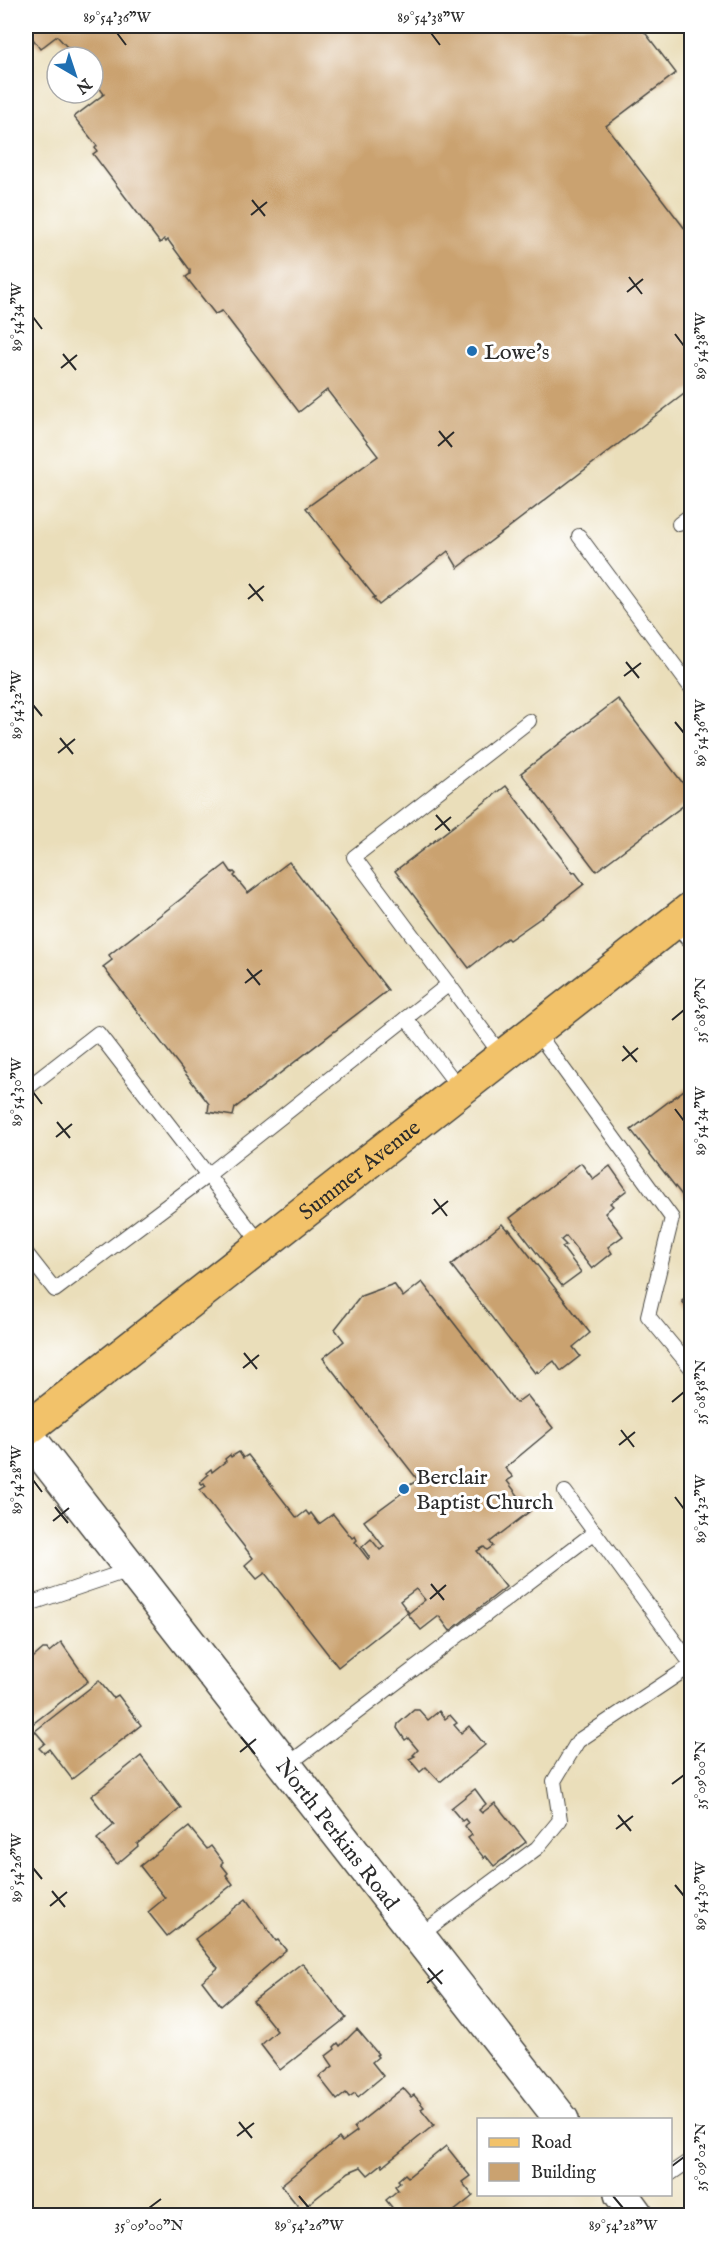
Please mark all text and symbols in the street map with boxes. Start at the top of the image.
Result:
text: 89°54'36"W [83,8,152,27]
text: 89°54'38"W [397,8,465,27]
north arrow [45,45,105,105]
text: N [71,72,96,97]
text: 89°54'34"W [7,282,26,351]
text: 89°54'38"W [691,312,710,380]
place label: Lowe's [484,339,550,367]
marker: Lowe's [465,344,479,358]
text: 89°54'32"W [7,670,26,739]
text: 89°54'36"W [691,698,710,767]
text: 35°08'56"N [691,977,710,1043]
text: 89°54'30"W [7,1057,26,1126]
text: 89°54'34"W [691,1086,710,1155]
street label: Summer Avenue [294,1114,427,1227]
text: 35°08'58"N [691,1360,710,1424]
text: 89°54'28"W [7,1445,26,1514]
place label: Berclair Baptist Church [416,1464,554,1517]
text: 89°54'32"W [691,1474,710,1543]
marker: Berclair Baptist Church [397,1482,411,1496]
text: 35°09'00"N [691,1740,710,1810]
street label: North Perkins Road [269,1753,405,1916]
text: 89°54'26"W [7,1833,26,1903]
text: 89°54'30"W [691,1861,710,1930]
legend [477,2118,672,2196]
text: 35°09'02"N [691,2123,710,2191]
text: Road [531,2132,572,2155]
text: Building [531,2162,596,2185]
text: 35°09'00"N [114,2216,184,2235]
text: 89°54'26"W [274,2216,344,2235]
text: 89°54'28"W [589,2216,658,2235]

